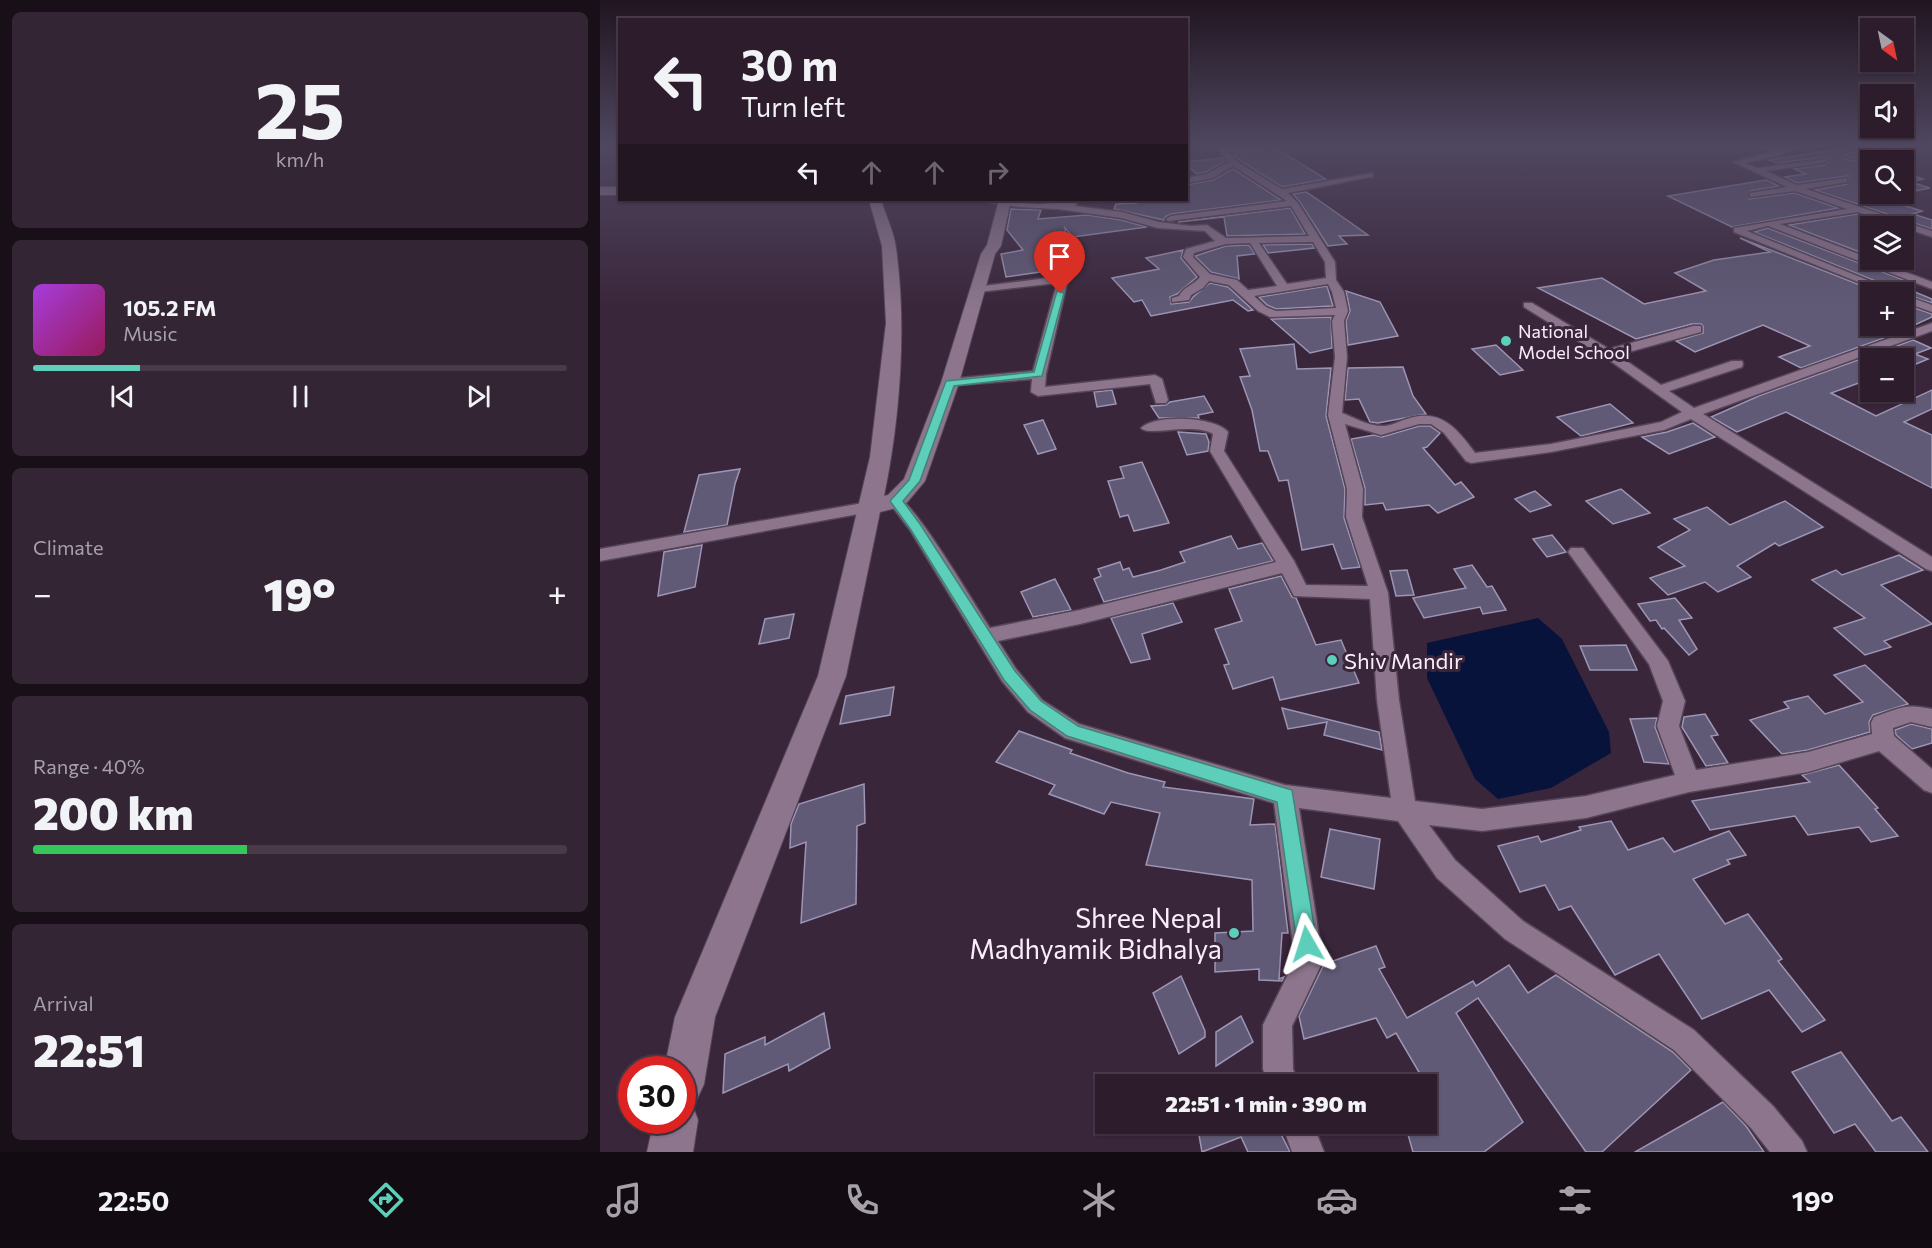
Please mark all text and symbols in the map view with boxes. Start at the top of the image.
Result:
north arrow [1860,18,1914,72]
map controls [1860,18,1914,402]
text: 30 m [741,38,838,90]
icon: left [642,42,720,120]
text: 25 [255,60,345,155]
button: sound [1860,84,1914,138]
text: Turn left [741,90,845,123]
text: km/h [276,147,324,171]
button: search [1860,150,1914,204]
icon: left [792,156,825,189]
icon: ahead [855,156,888,189]
icon: ahead [918,156,951,189]
icon: right [981,156,1014,189]
button: layers [1860,216,1914,270]
pin [1034,231,1085,293]
icon: arrive [1043,240,1076,273]
button: + [1860,282,1914,336]
text: 105.2 FM [123,294,217,321]
place label: National Model School [1518,320,1630,363]
text: Music [123,321,177,345]
marker: National Model School [1499,334,1513,348]
button: − [1860,348,1914,402]
icon: previous [106,380,139,413]
icon: pause [284,380,317,413]
icon: next [462,380,495,413]
text: Climate [33,535,103,559]
text: 19° [264,565,336,620]
text: − [33,572,52,613]
text: + [548,572,567,613]
place label: Shiv Mandir [1344,647,1463,674]
marker: Shiv Mandir [1325,653,1339,667]
text: Range · 40% [33,754,145,778]
text: 200 km [33,784,194,839]
place label: Shree Nepal Madhyamik Bidhalya [969,901,1222,965]
position arrow [1275,912,1339,976]
marker: Shree Nepal Madhyamik Bidhalya [1227,926,1241,940]
text: Arrival [33,991,94,1015]
text: 22:51 [33,1021,145,1076]
speed limit sign: 30 [618,1056,696,1134]
text: 22:51 · 1 min · 390 m [1165,1090,1367,1117]
icon: directions [365,1179,407,1221]
icon: music [603,1179,645,1221]
icon: phone [841,1179,883,1221]
icon: climate [1078,1179,1120,1221]
icon: car [1316,1179,1358,1221]
icon: filters [1554,1179,1596,1221]
text: 22:50 [98,1184,169,1217]
text: 19° [1792,1184,1834,1217]

